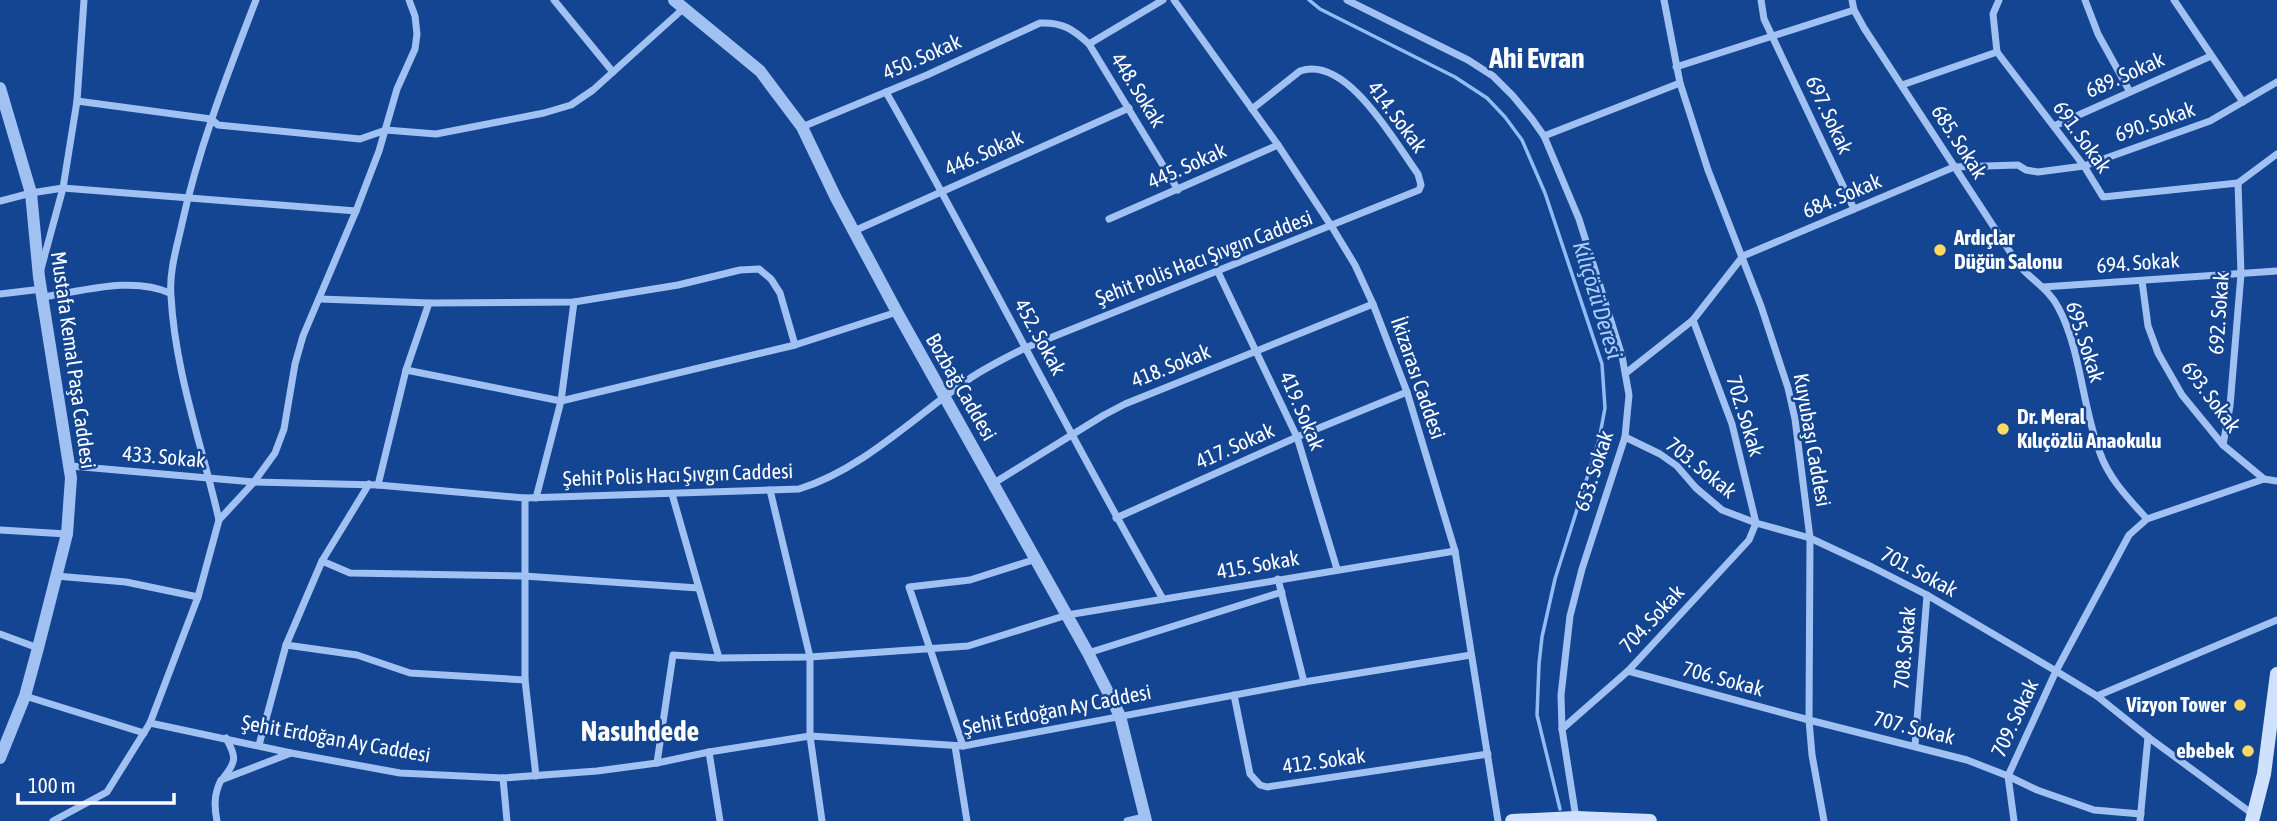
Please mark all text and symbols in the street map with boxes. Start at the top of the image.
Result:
street label: 450. Sokak [879,28,964,84]
district label: Ahi Evran [1488,42,1585,74]
street label: 689. Sokak [2082,46,2167,102]
street label: 448. Sokak [1107,48,1171,131]
street label: 697. Sokak [1801,72,1858,157]
street label: 414. Sokak [1363,76,1432,157]
street label: 691. Sokak [2049,96,2117,177]
street label: 690. Sokak [2111,96,2198,146]
street label: 685. Sokak [1927,100,1993,183]
street label: 446. Sokak [941,124,1026,180]
street label: 445. Sokak [1144,137,1229,193]
street label: 684. Sokak [1799,168,1885,222]
street label: Şehit Polis Hacı Şıvgın Caddesi [1092,205,1316,310]
place label: Ardıçlar Düğün Salonu [1953,225,2062,273]
water label: Kılıçözü Deresi [1568,238,1628,362]
marker: Ardıçlar Düğün Salonu [1932,242,1948,258]
street label: 694. Sokak [2096,247,2180,277]
street label: Mustafa Kemal Paşa Caddesi [47,250,101,470]
street label: 692. Sokak [2203,271,2233,355]
street label: 452. Sokak [1010,294,1072,379]
street label: 695. Sokak [2062,298,2110,385]
street label: İkizarası Caddesi [1387,313,1451,442]
street label: Bozbağ Caddesi [922,329,1002,444]
street label: 418. Sokak [1128,338,1214,392]
street label: 693. Sokak [2177,356,2246,437]
street label: 419. Sokak [1276,368,1330,454]
street label: Kuyubaşı Caddesi [1789,371,1837,508]
street label: 702. Sokak [1722,372,1770,459]
place label: Dr. Meral Kılıçözlü Anaokulu [2017,404,2161,452]
street label: 417. Sokak [1192,417,1277,473]
marker: Dr. Meral Kılıçözlü Anaokulu [1995,421,2011,437]
street label: 653. Sokak [1569,427,1617,514]
street label: 703. Sokak [1662,432,1741,503]
street label: 433. Sokak [122,440,207,472]
street label: Şehit Polis Hacı Şıvgın Caddesi [562,458,794,490]
street label: 701. Sokak [1877,541,1962,601]
street label: 415. Sokak [1215,545,1301,583]
street label: 704. Sokak [1614,580,1688,657]
street label: 708. Sokak [1888,605,1920,690]
street label: 706. Sokak [1680,656,1767,700]
street label: 709. Sokak [1986,675,2043,760]
street label: Şehit Erdoğan Ay Caddesi [961,679,1153,739]
place label: Vizyon Tower [2125,692,2227,716]
marker: Vizyon Tower [2232,697,2248,713]
street label: 707. Sokak [1871,705,1957,749]
street label: Şehit Erdoğan Ay Caddesi [240,710,433,766]
district label: Nasuhdede [581,715,699,747]
place label: ebebek [2176,738,2235,762]
street label: 412. Sokak [1281,742,1367,778]
marker: ebebek [2240,743,2256,759]
scale bar [18,762,173,806]
text: 100 m [28,773,76,797]

